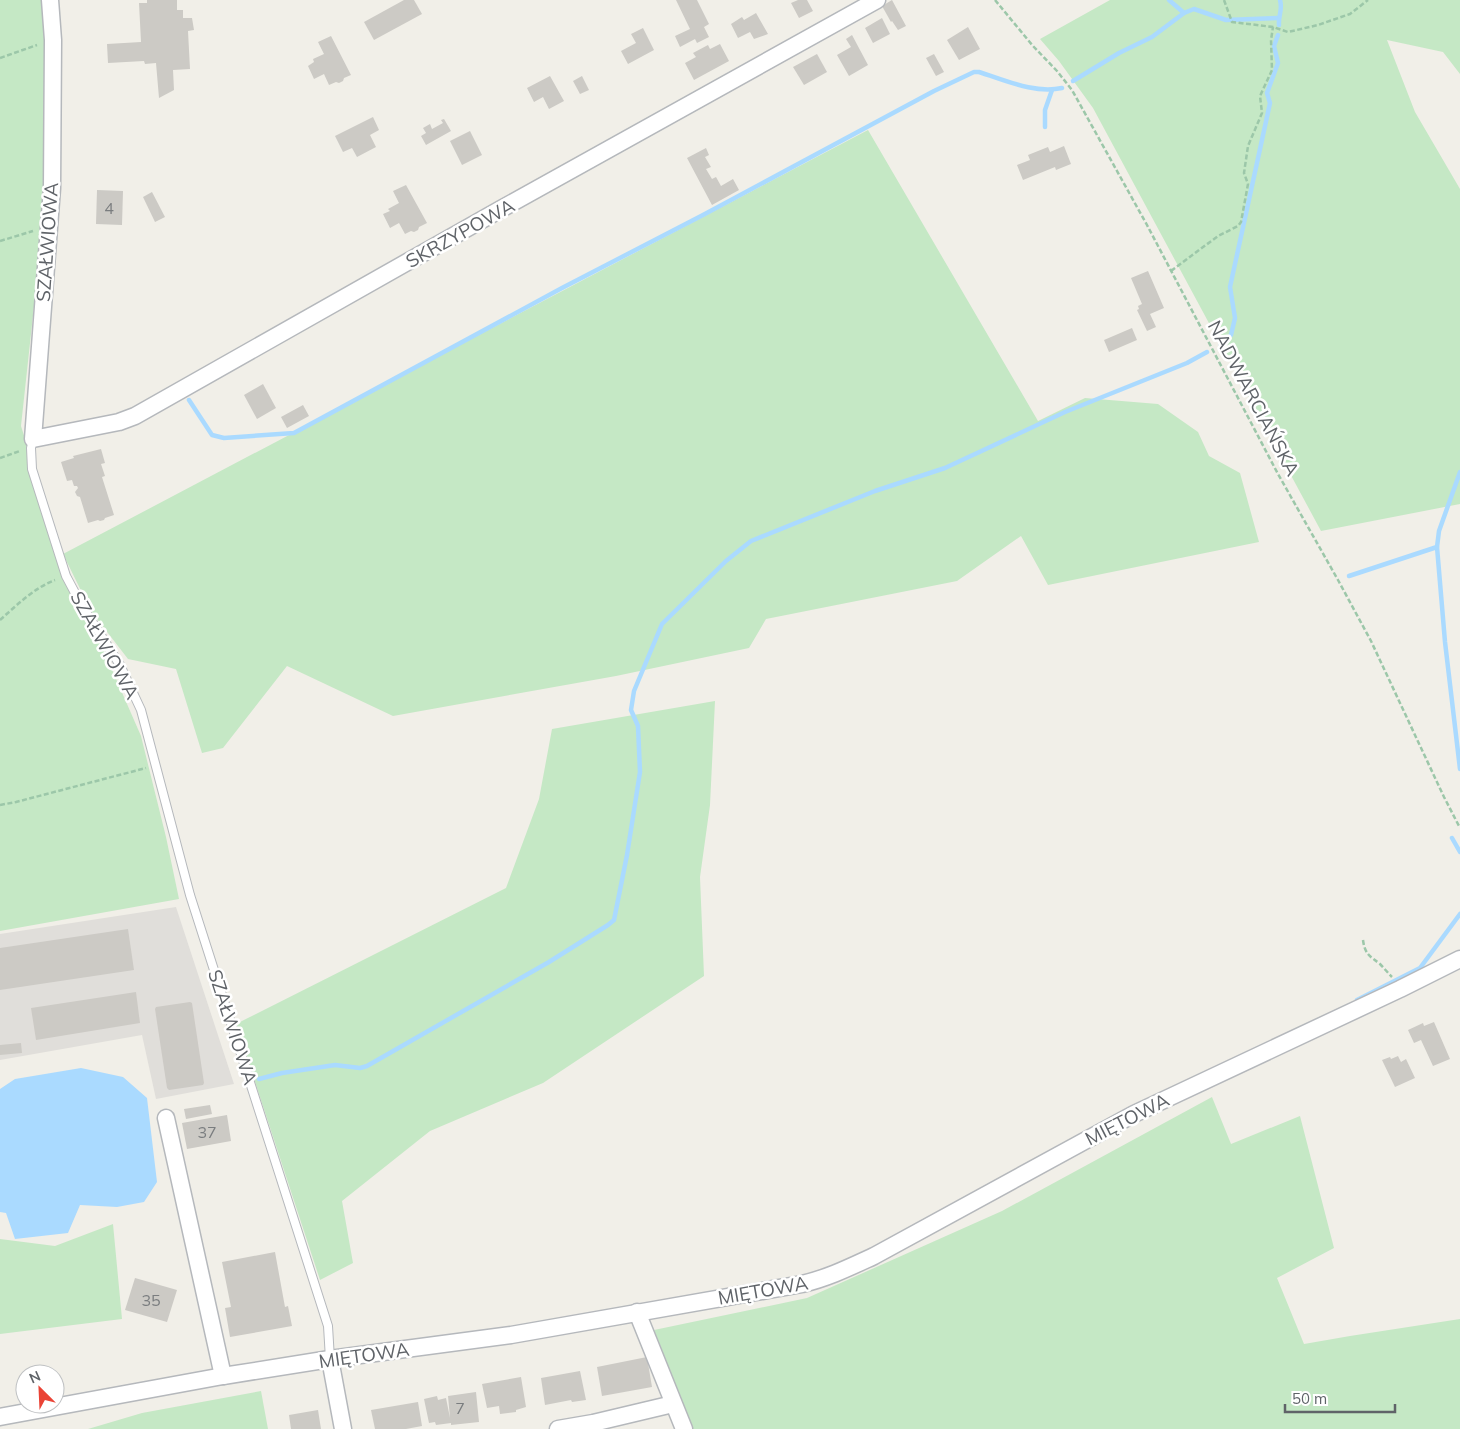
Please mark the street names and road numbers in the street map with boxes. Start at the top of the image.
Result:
street label: SZAŁWIOWA [31,181,63,303]
street label: SKRZYPOWA [401,193,519,273]
street label: NADWARCIAŃSKA [1203,316,1305,480]
street label: SZAŁWIOWA [65,587,145,703]
street label: SZAŁWIOWA [203,966,263,1088]
street label: MIĘTOWA [1081,1088,1173,1150]
street label: MIĘTOWA [716,1270,810,1310]
street label: MIĘTOWA [317,1337,411,1373]

